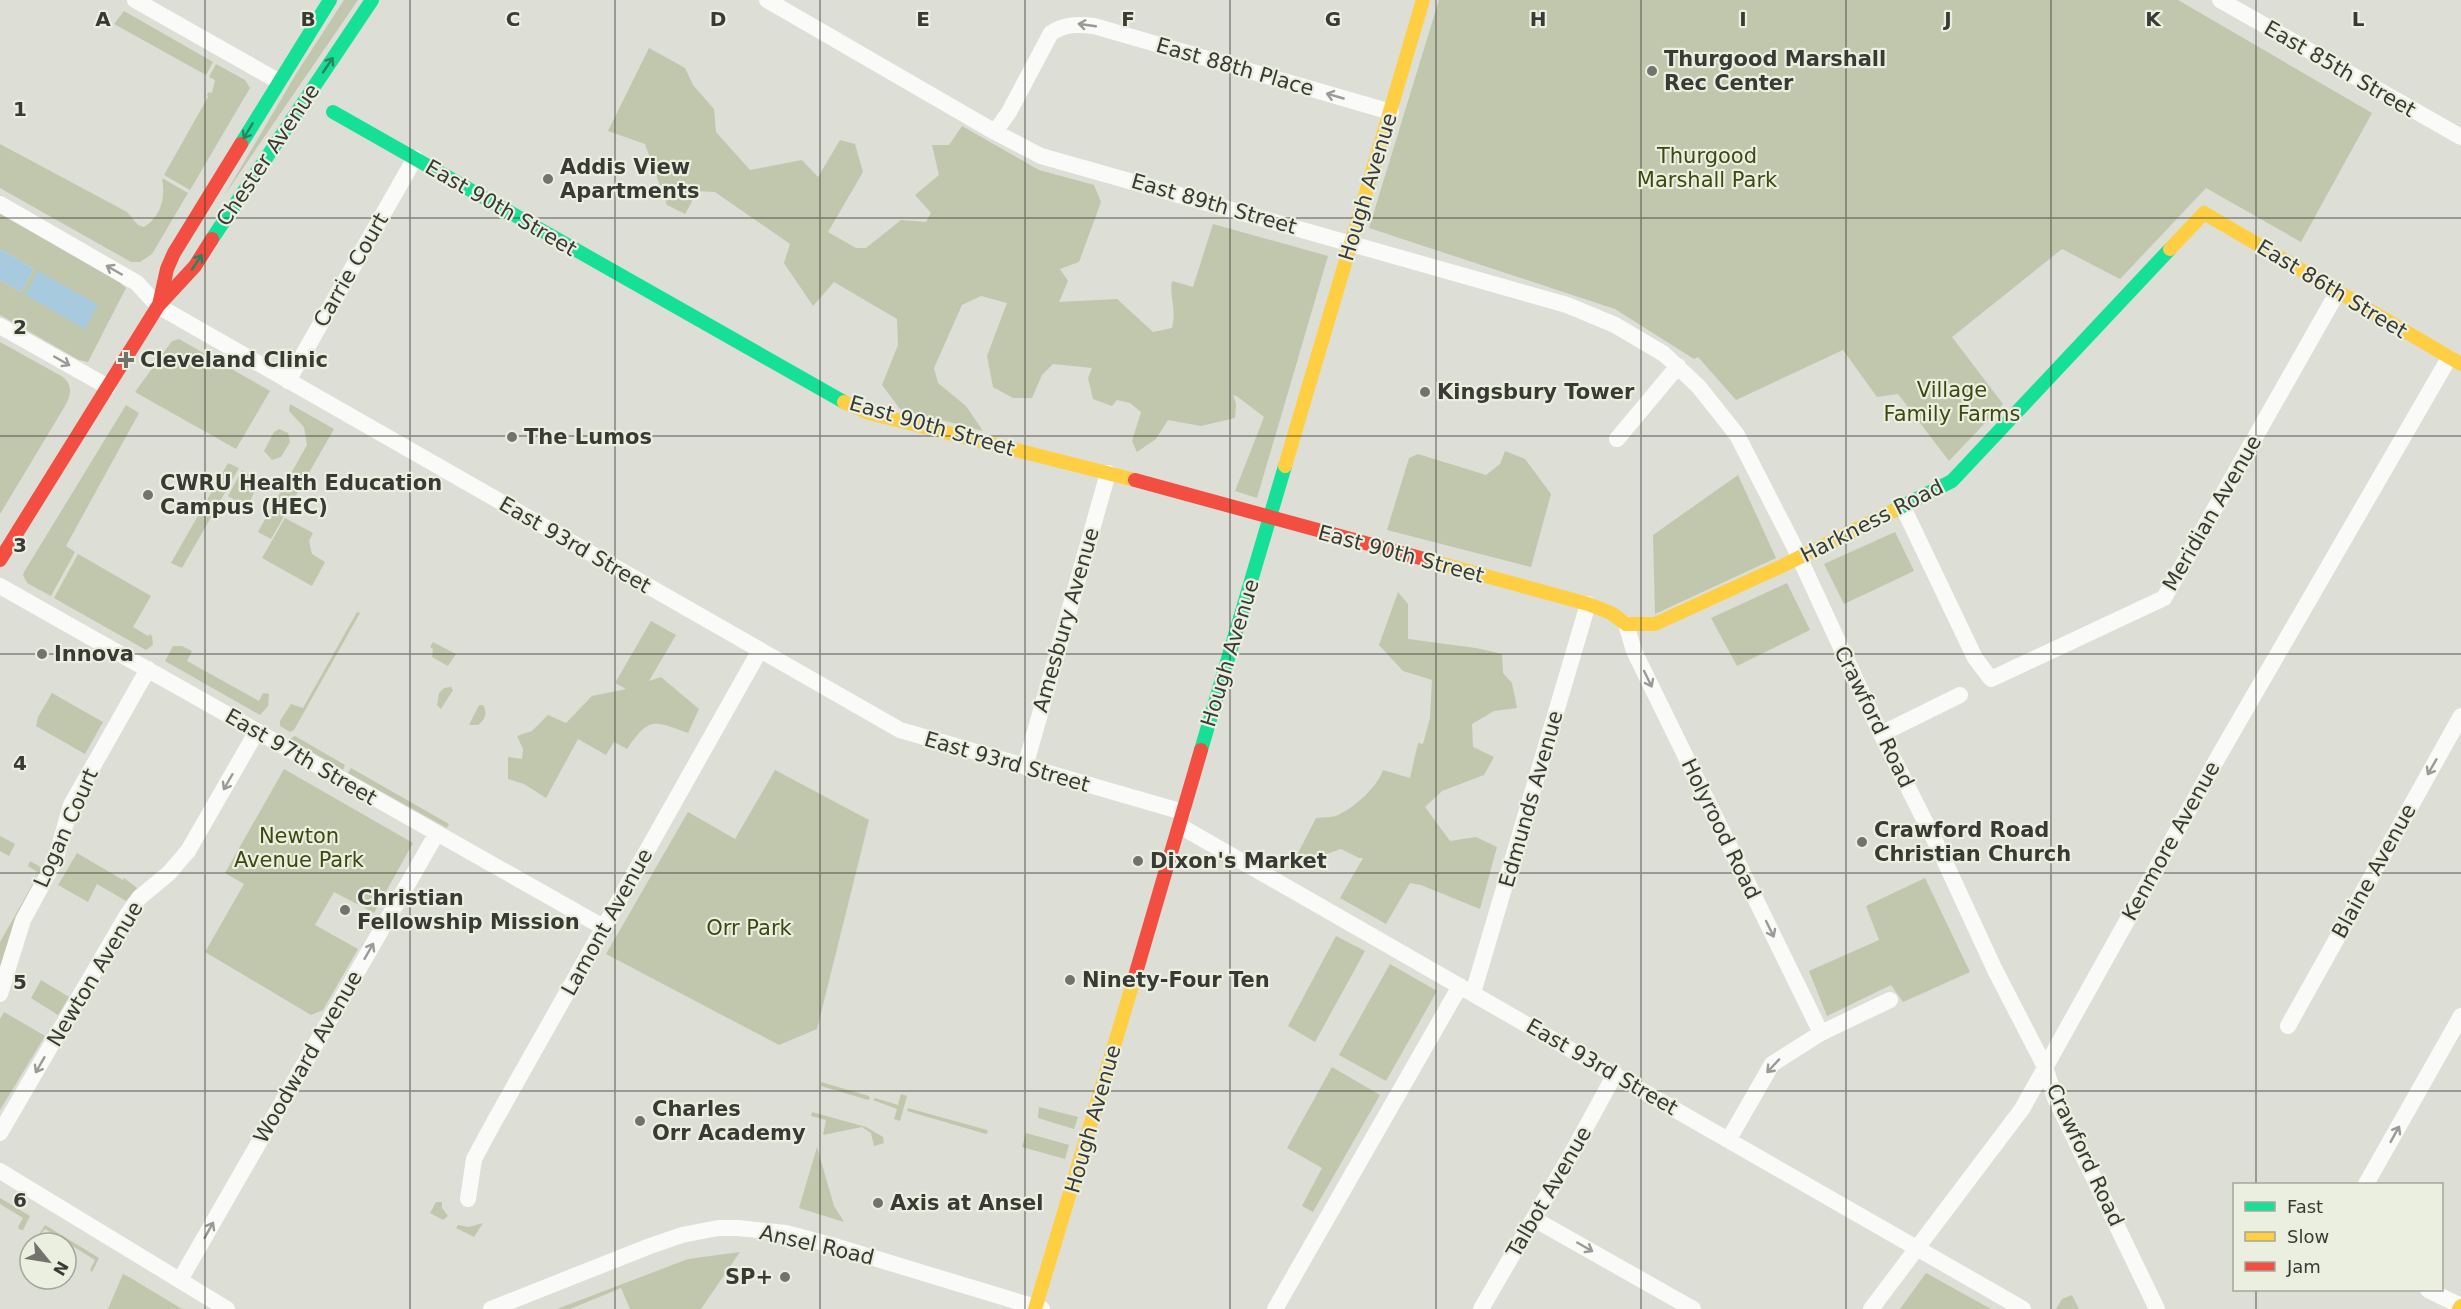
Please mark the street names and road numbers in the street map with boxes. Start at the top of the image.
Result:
street label: East 85th Street [2260,16,2420,122]
street label: East 88th Place [1153,33,1317,101]
street label: Chester Avenue [212,79,324,231]
street label: Hough Avenue [1334,110,1402,264]
street label: East 90th Street [421,155,581,261]
street label: East 89th Street [1129,169,1299,239]
street label: Carrie Court [309,209,393,331]
street label: East 86th Street [2253,235,2411,343]
street label: East 90th Street [847,391,1017,461]
street label: Meridian Avenue [2158,431,2266,595]
street label: Harkness Road [1797,475,1947,567]
street label: East 93rd Street [495,492,655,598]
street label: East 90th Street [1315,520,1487,588]
street label: Amesbury Avenue [1028,525,1104,715]
street label: Hough Avenue [1196,576,1264,730]
street label: Crawford Road [1829,642,1919,792]
street label: East 97th Street [221,704,381,810]
street label: Edmunds Avenue [1494,708,1568,890]
street label: East 93rd Street [922,727,1092,797]
street label: Holyrood Road [1677,755,1765,903]
street label: Kenmore Avenue [2117,757,2225,925]
street label: Logan Court [29,765,103,891]
street label: Blaine Avenue [2327,800,2421,942]
street label: Lamont Avenue [557,844,657,1000]
street label: Newton Avenue [42,897,148,1051]
street label: Woodward Avenue [249,967,367,1147]
street label: East 93rd Street [1522,1014,1682,1120]
street label: Hough Avenue [1060,1042,1126,1196]
street label: Crawford Road [2041,1080,2129,1230]
street label: Talbot Avenue [1501,1122,1596,1263]
street label: Ansel Road [757,1220,877,1270]

